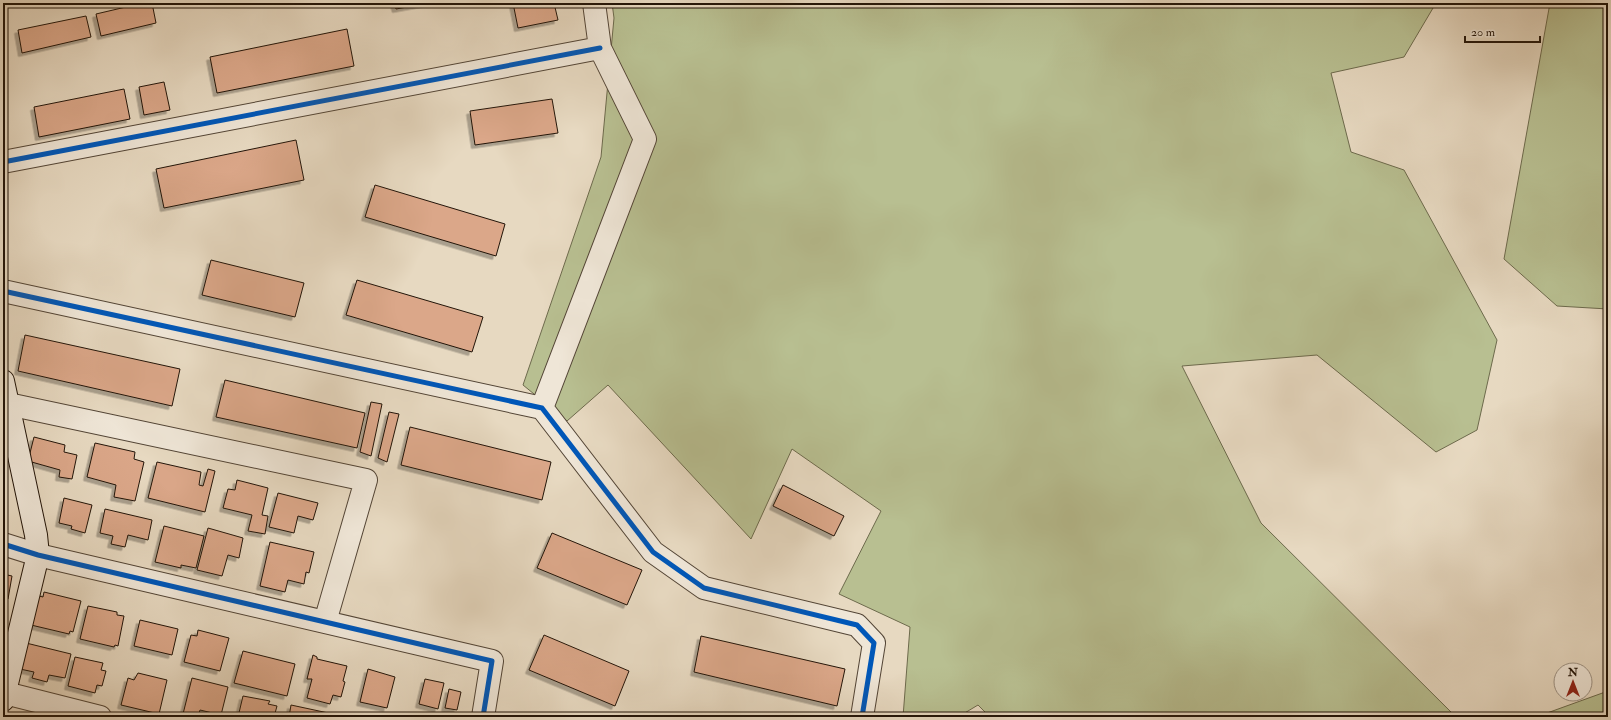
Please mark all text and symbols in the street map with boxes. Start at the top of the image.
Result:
scale bar [1465,18,1540,44]
text: 20 m [1471,25,1496,40]
north arrow [1553,662,1593,702]
text: N [1567,666,1579,679]

